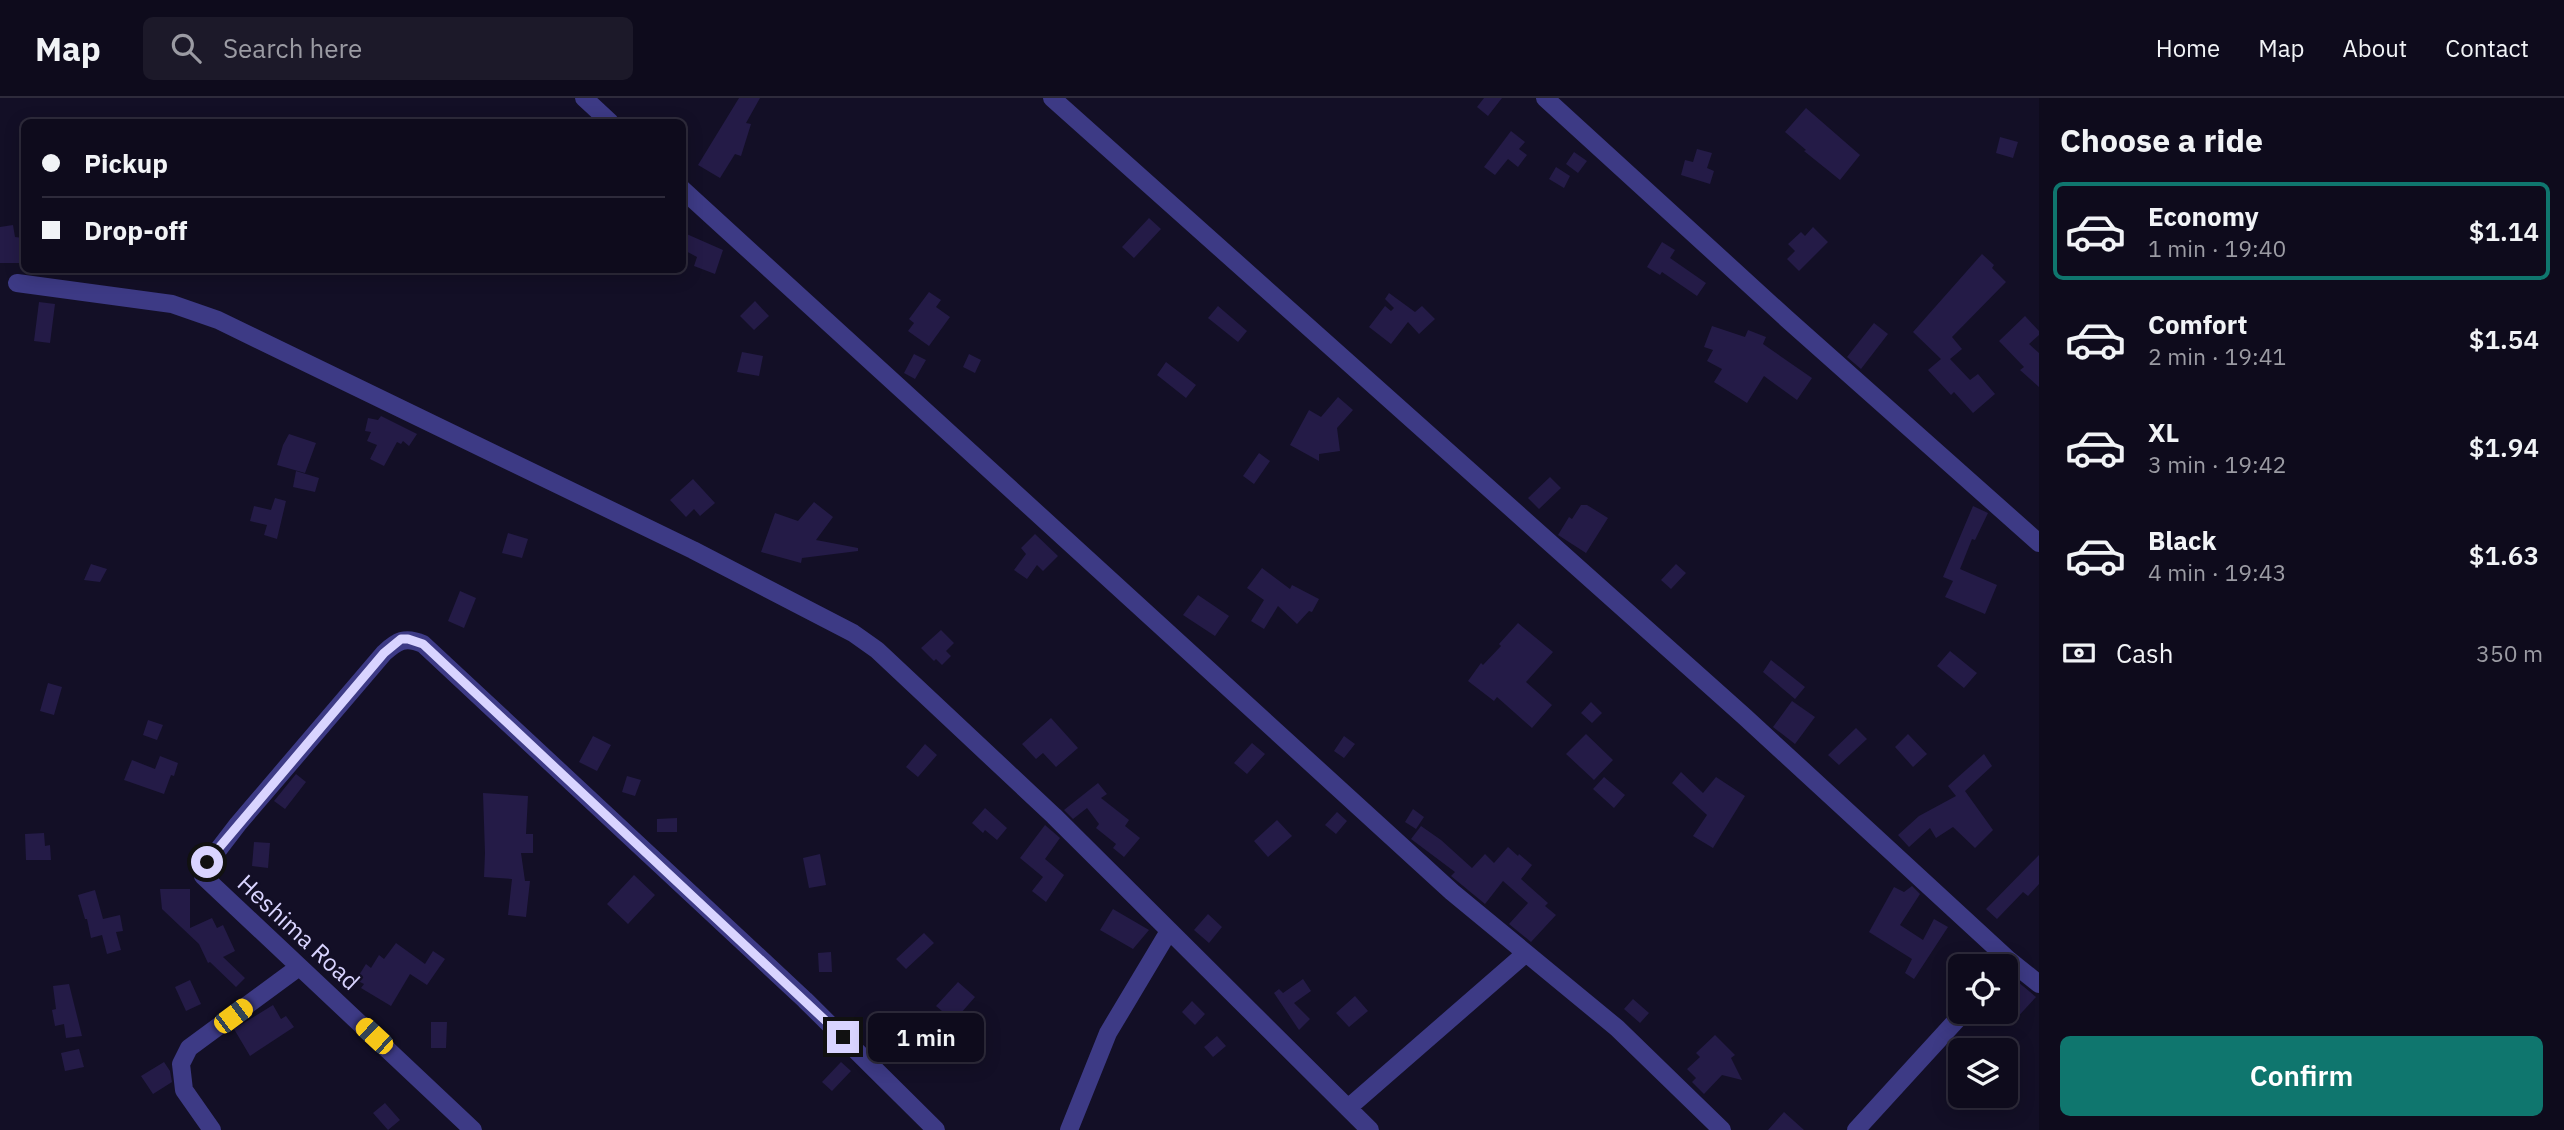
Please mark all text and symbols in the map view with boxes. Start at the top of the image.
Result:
search box [143,17,633,80]
text: Map [35,27,101,70]
icon: search [167,29,205,67]
text: Search here [223,31,362,65]
text: Home [2156,32,2220,64]
text: Map [2258,32,2304,64]
text: About [2342,32,2407,64]
text: Contact [2445,32,2529,64]
text: Choose a ride [2060,119,2263,161]
text: Pickup [84,146,168,180]
text: Economy [2148,199,2259,233]
icon: car [2064,200,2127,263]
text: Drop-off [84,213,187,247]
text: $1.14 [2469,214,2539,248]
text: 1 min · 19:40 [2148,233,2286,263]
text: Comfort [2148,307,2247,341]
icon: car [2064,308,2127,371]
text: $1.54 [2469,322,2539,356]
text: 2 min · 19:41 [2148,341,2286,371]
text: XL [2148,415,2179,449]
icon: car [2064,416,2127,479]
text: $1.94 [2469,430,2539,464]
text: 3 min · 19:42 [2148,449,2286,479]
text: Black [2148,523,2216,557]
icon: car [2064,524,2127,587]
text: $1.63 [2469,538,2539,572]
text: 4 min · 19:43 [2148,557,2286,587]
icon: cash [2060,634,2098,672]
text: Cash [2116,636,2173,670]
text: 350 m [2476,638,2543,668]
route start [191,846,223,878]
street label: Heshima Road [231,867,367,997]
map controls [1948,954,2018,1108]
button: locate [1948,954,2018,1024]
car [210,995,257,1037]
callout: 1 min [868,1012,983,1062]
car [352,1014,397,1058]
route end [827,1021,859,1053]
text: 1 min [896,1022,956,1052]
button: Confirm [2060,1036,2543,1116]
button: layers [1948,1038,2018,1108]

